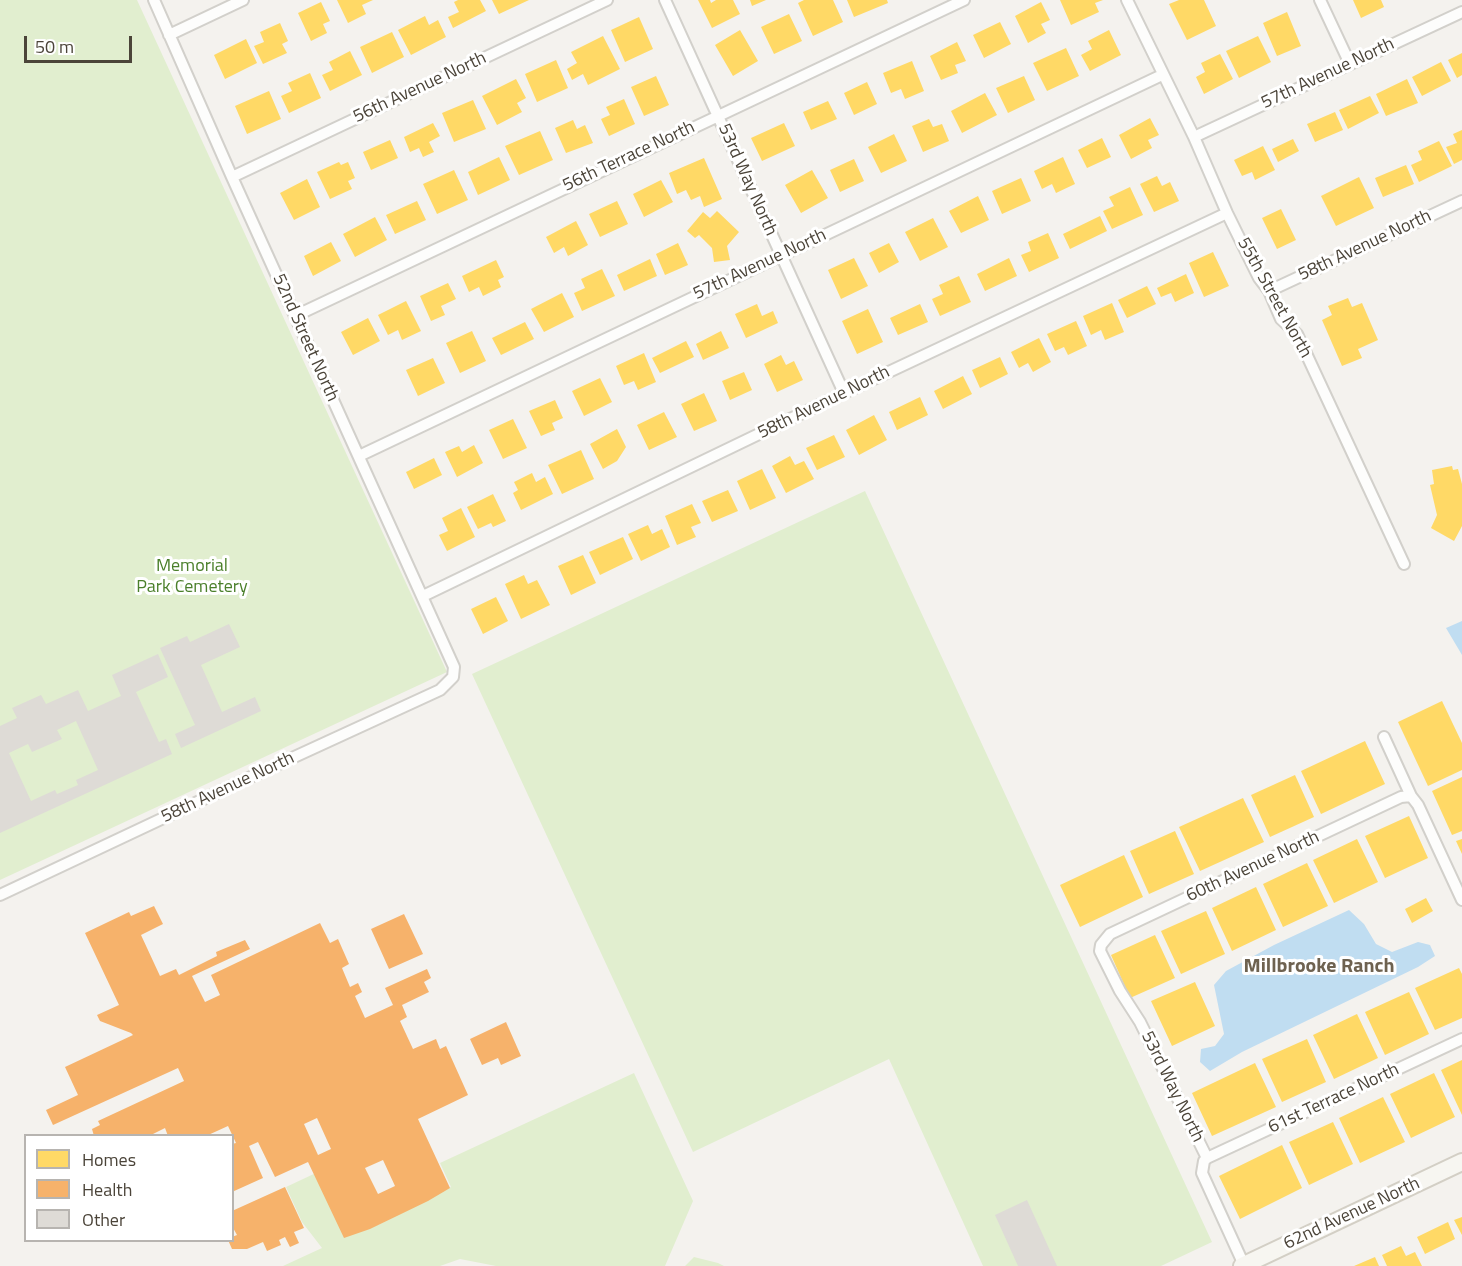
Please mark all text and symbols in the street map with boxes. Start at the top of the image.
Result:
scale bar [27,24,135,62]
text: 50 m [35,33,74,60]
street label: 57th Avenue North [1258,34,1398,114]
street label: 56th Avenue North [350,48,490,128]
street label: 56th Terrace North [560,117,698,197]
street label: 53rd Way North [713,120,781,240]
street label: 58th Avenue North [1295,206,1435,286]
street label: 57th Avenue North [690,225,830,305]
street label: 55th Street North [1232,234,1316,362]
street label: 52nd Street North [267,271,343,405]
street label: 58th Avenue North [754,362,894,444]
park label: Memorial Park Cemetery [136,556,248,598]
street label: 58th Avenue North [158,748,298,828]
street label: 60th Avenue North [1183,827,1323,907]
district label: Millbrooke Ranch [1244,955,1394,979]
street label: 53rd Way North [1136,1028,1208,1146]
street label: 61st Terrace North [1265,1059,1403,1139]
legend [24,1134,234,1242]
text: Homes [82,1146,136,1173]
street label: 62nd Avenue North [1281,1173,1423,1255]
text: Health [82,1176,132,1203]
text: Other [82,1206,125,1233]

